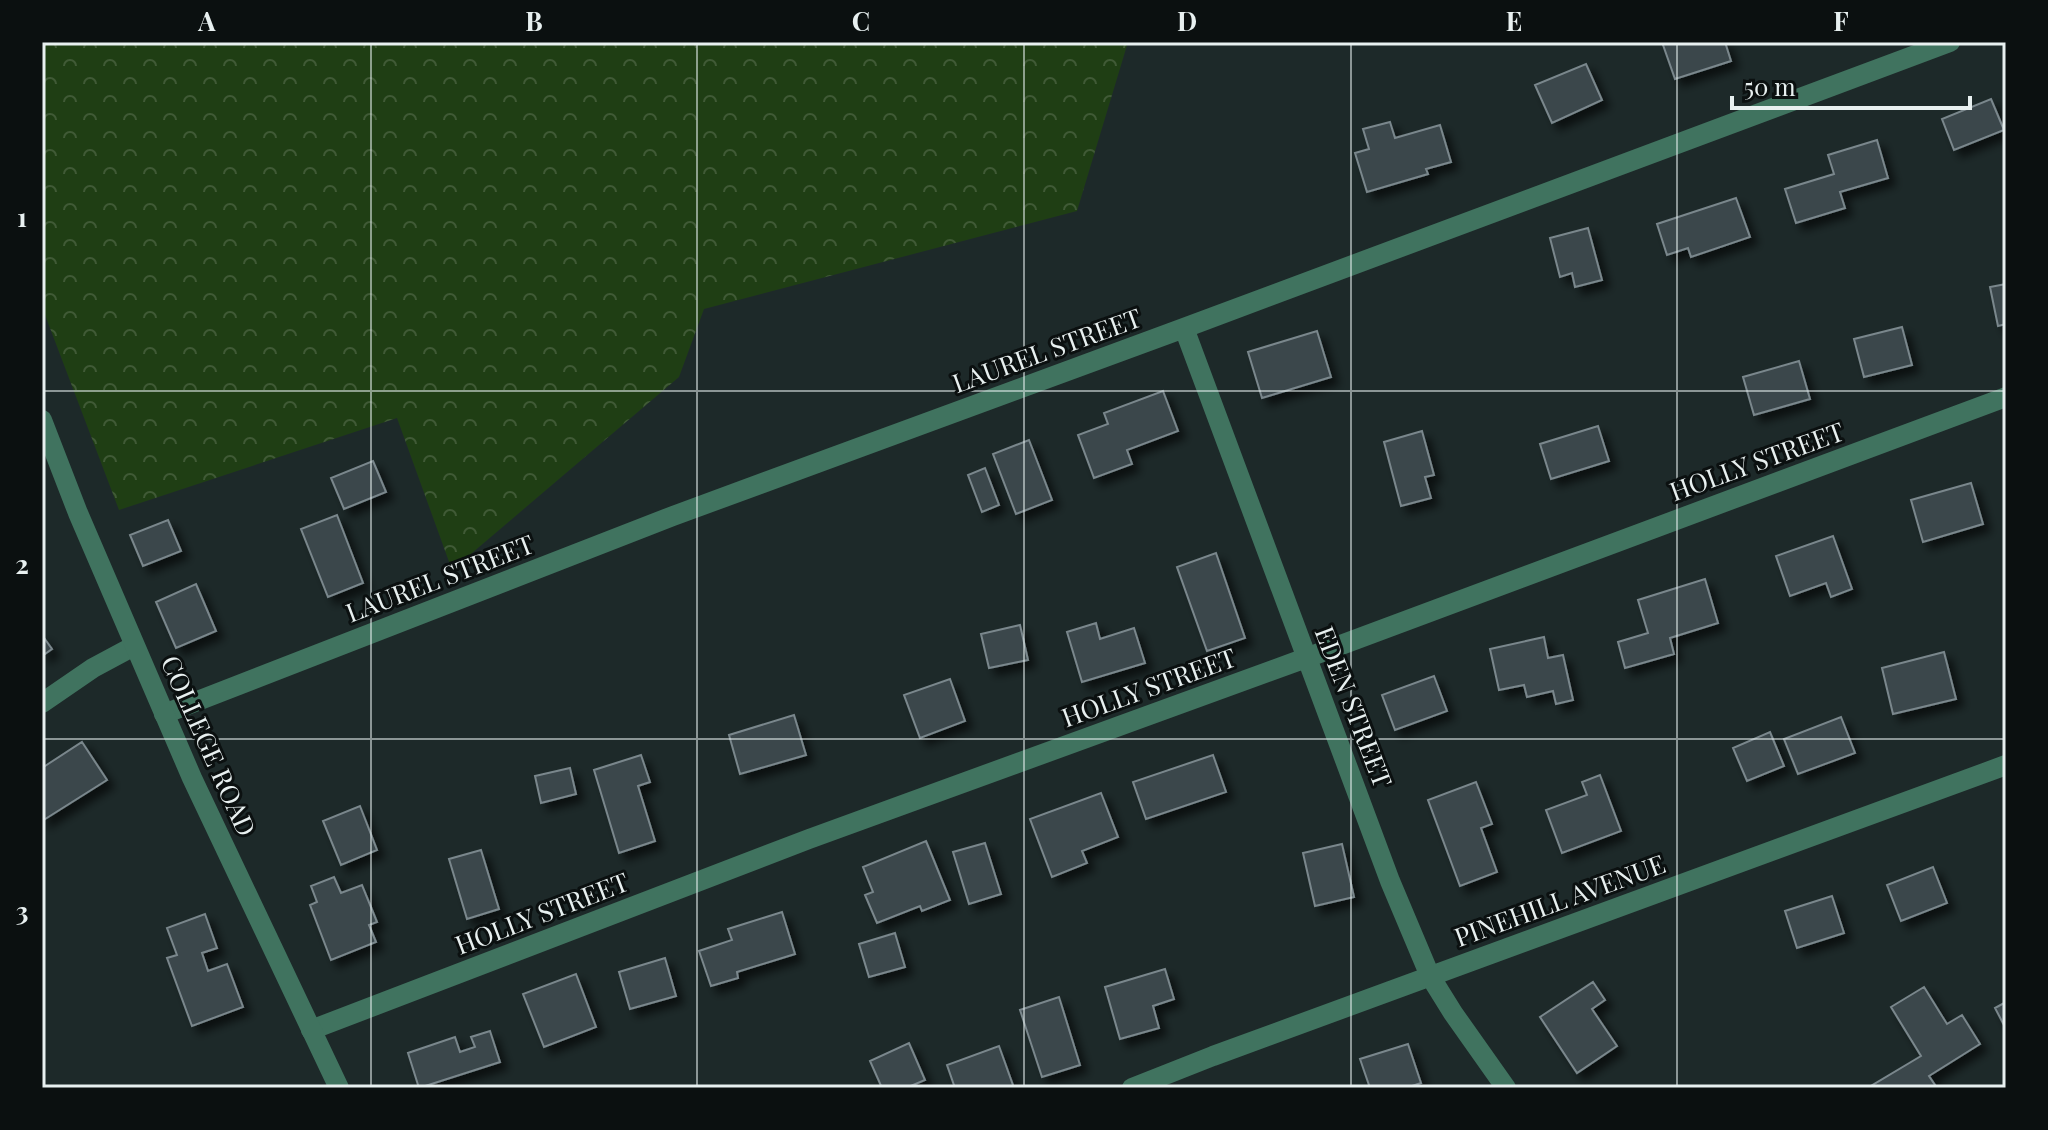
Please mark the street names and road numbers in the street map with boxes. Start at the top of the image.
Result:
street label: LAUREL STREET [947,299,1146,400]
street label: HOLLY STREET [1664,413,1849,508]
street label: LAUREL STREET [340,526,538,630]
street label: EDEN STREET [1308,621,1401,792]
street label: HOLLY STREET [1056,639,1241,734]
street label: COLLEGE ROAD [154,650,265,841]
street label: PINEHILL AVENUE [1449,845,1670,954]
street label: HOLLY STREET [450,863,633,962]

